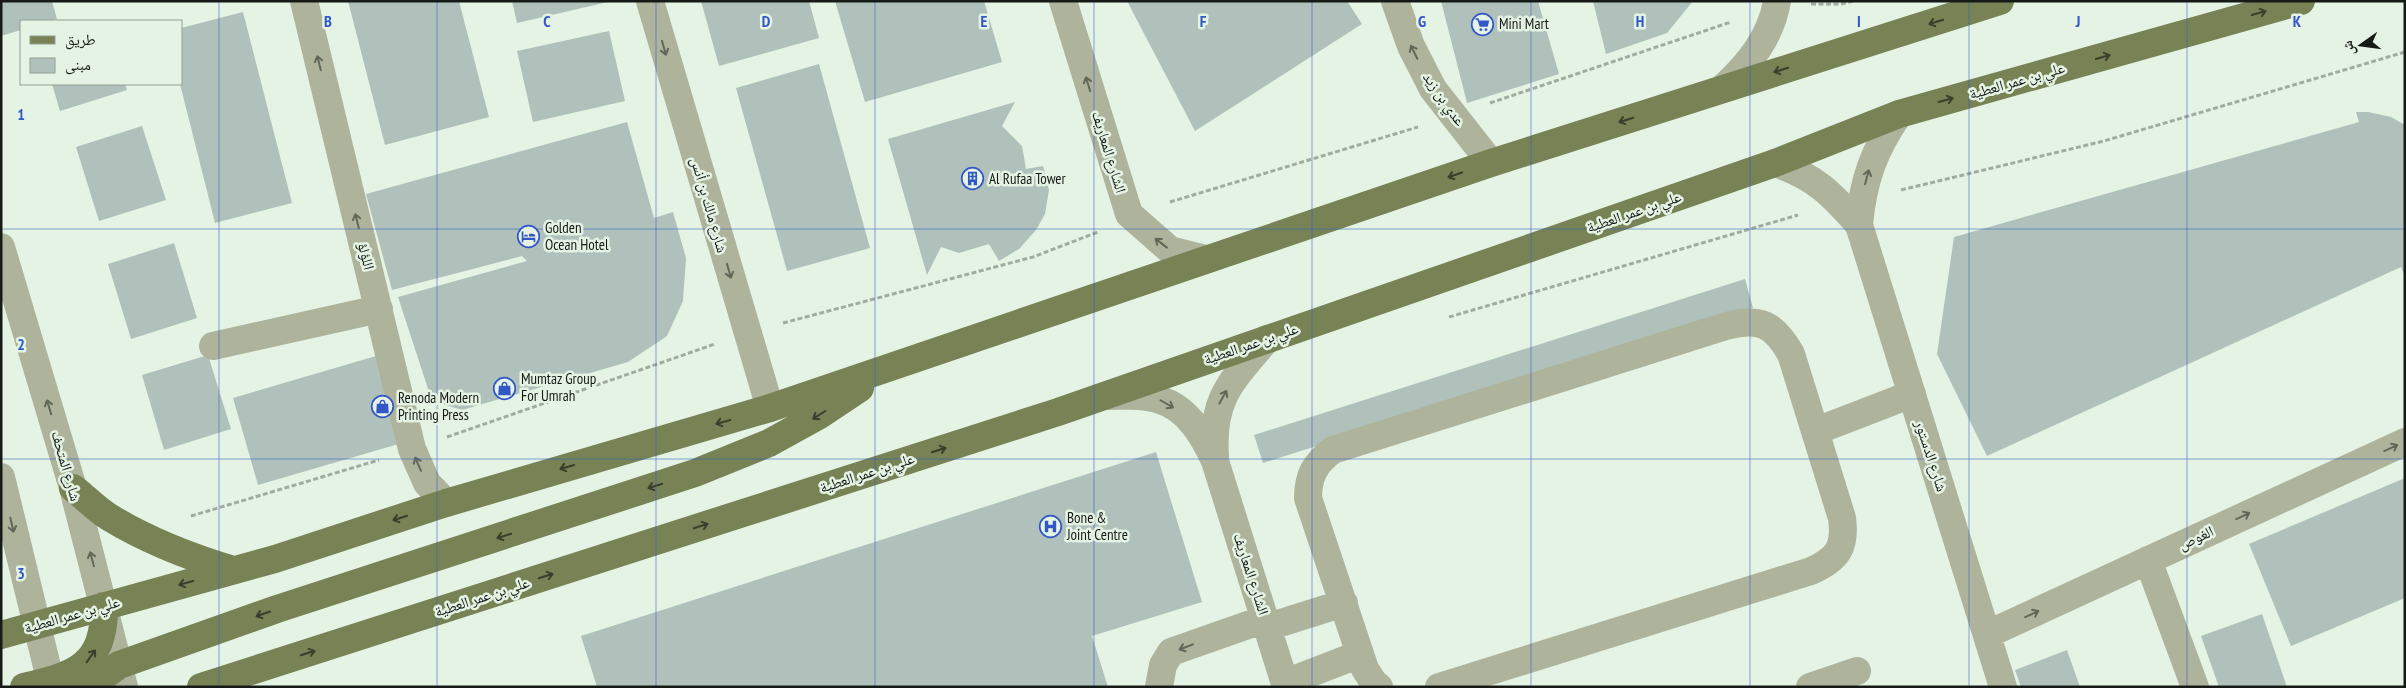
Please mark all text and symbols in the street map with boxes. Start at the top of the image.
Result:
one-way arrow [2251,8,2267,17]
text: B [324,11,332,31]
text: C [543,11,551,31]
text: D [762,11,771,31]
text: E [981,11,988,31]
text: F [1200,11,1207,31]
text: G [1418,11,1426,31]
text: H [1636,11,1644,31]
text: I [1857,11,1861,31]
text: J [2075,11,2080,31]
text: K [2293,11,2302,31]
supermarket icon: Mini Mart [1471,12,1495,36]
place label: Mini Mart [1499,14,1549,33]
one-way arrow [1928,17,1944,27]
legend [20,20,182,85]
north arrow [2336,20,2386,70]
text: طريق [65,30,96,50]
text: ش [2338,39,2359,58]
one-way arrow [659,40,669,56]
one-way arrow [1409,45,1418,60]
one-way arrow [2094,51,2110,61]
text: مبنى [65,55,91,75]
one-way arrow [314,56,323,72]
street label: علي بن عمر العطية [1967,58,2068,106]
one-way arrow [1773,66,1789,76]
street label: عدي بن زيد [1417,68,1470,131]
one-way arrow [1083,76,1093,92]
one-way arrow [1938,95,1954,105]
text: 1 [17,104,25,124]
street label: الشارع المعاريف [1087,109,1131,195]
one-way arrow [1618,115,1634,125]
street label: شارع مالك بن أنس [686,155,732,255]
building icon: Al Rufaa Tower [961,167,985,191]
place label: Al Rufaa Tower [989,169,1067,188]
one-way arrow [1863,169,1872,185]
one-way arrow [1447,171,1463,181]
street label: علي بن عمر العطية [1584,186,1685,239]
one-way arrow [352,214,361,230]
place label: Golden Ocean Hotel [545,218,609,254]
hotel icon: Golden Ocean Hotel [517,225,541,249]
one-way arrow [1155,237,1168,248]
street label: اللؤلؤ [354,240,379,272]
one-way arrow [724,263,734,279]
street label: علي بن عمر العطية [1201,318,1302,371]
text: 2 [17,334,25,354]
place label: Mumtaz Group For Umrah [521,369,596,405]
shop icon: Mumtaz Group For Umrah [493,376,517,400]
place label: Renoda Modern Printing Press [398,388,479,424]
one-way arrow [1219,390,1229,404]
shop icon: Renoda Modern Printing Press [370,395,394,419]
one-way arrow [1160,399,1174,409]
one-way arrow [44,400,54,416]
one-way arrow [813,410,827,420]
one-way arrow [715,417,731,427]
street label: شارع الدستور [1910,417,1952,494]
street label: شارع المتحف [46,428,86,504]
one-way arrow [2383,443,2398,453]
one-way arrow [931,445,946,454]
street label: علي بن عمر العطية [817,448,918,499]
one-way arrow [413,457,422,472]
one-way arrow [559,463,575,473]
one-way arrow [647,482,663,492]
place label: Bone & Joint Centre [1066,508,1128,544]
one-way arrow [2235,511,2250,521]
one-way arrow [392,513,408,523]
hospital icon: Bone & Joint Centre [1039,515,1063,539]
one-way arrow [8,516,17,532]
one-way arrow [693,521,709,531]
street label: الغوص [2175,521,2217,555]
one-way arrow [496,531,512,541]
street label: الشارع المعاريف [1228,531,1274,617]
one-way arrow [87,552,96,568]
text: 3 [17,563,25,583]
one-way arrow [538,571,554,580]
street label: علي بن عمر العطية [432,572,533,623]
one-way arrow [179,579,195,589]
street label: علي بن عمر العطية [22,592,123,640]
one-way arrow [2024,608,2039,618]
one-way arrow [255,610,271,620]
one-way arrow [1179,643,1194,652]
one-way arrow [300,648,316,658]
one-way arrow [86,649,96,663]

